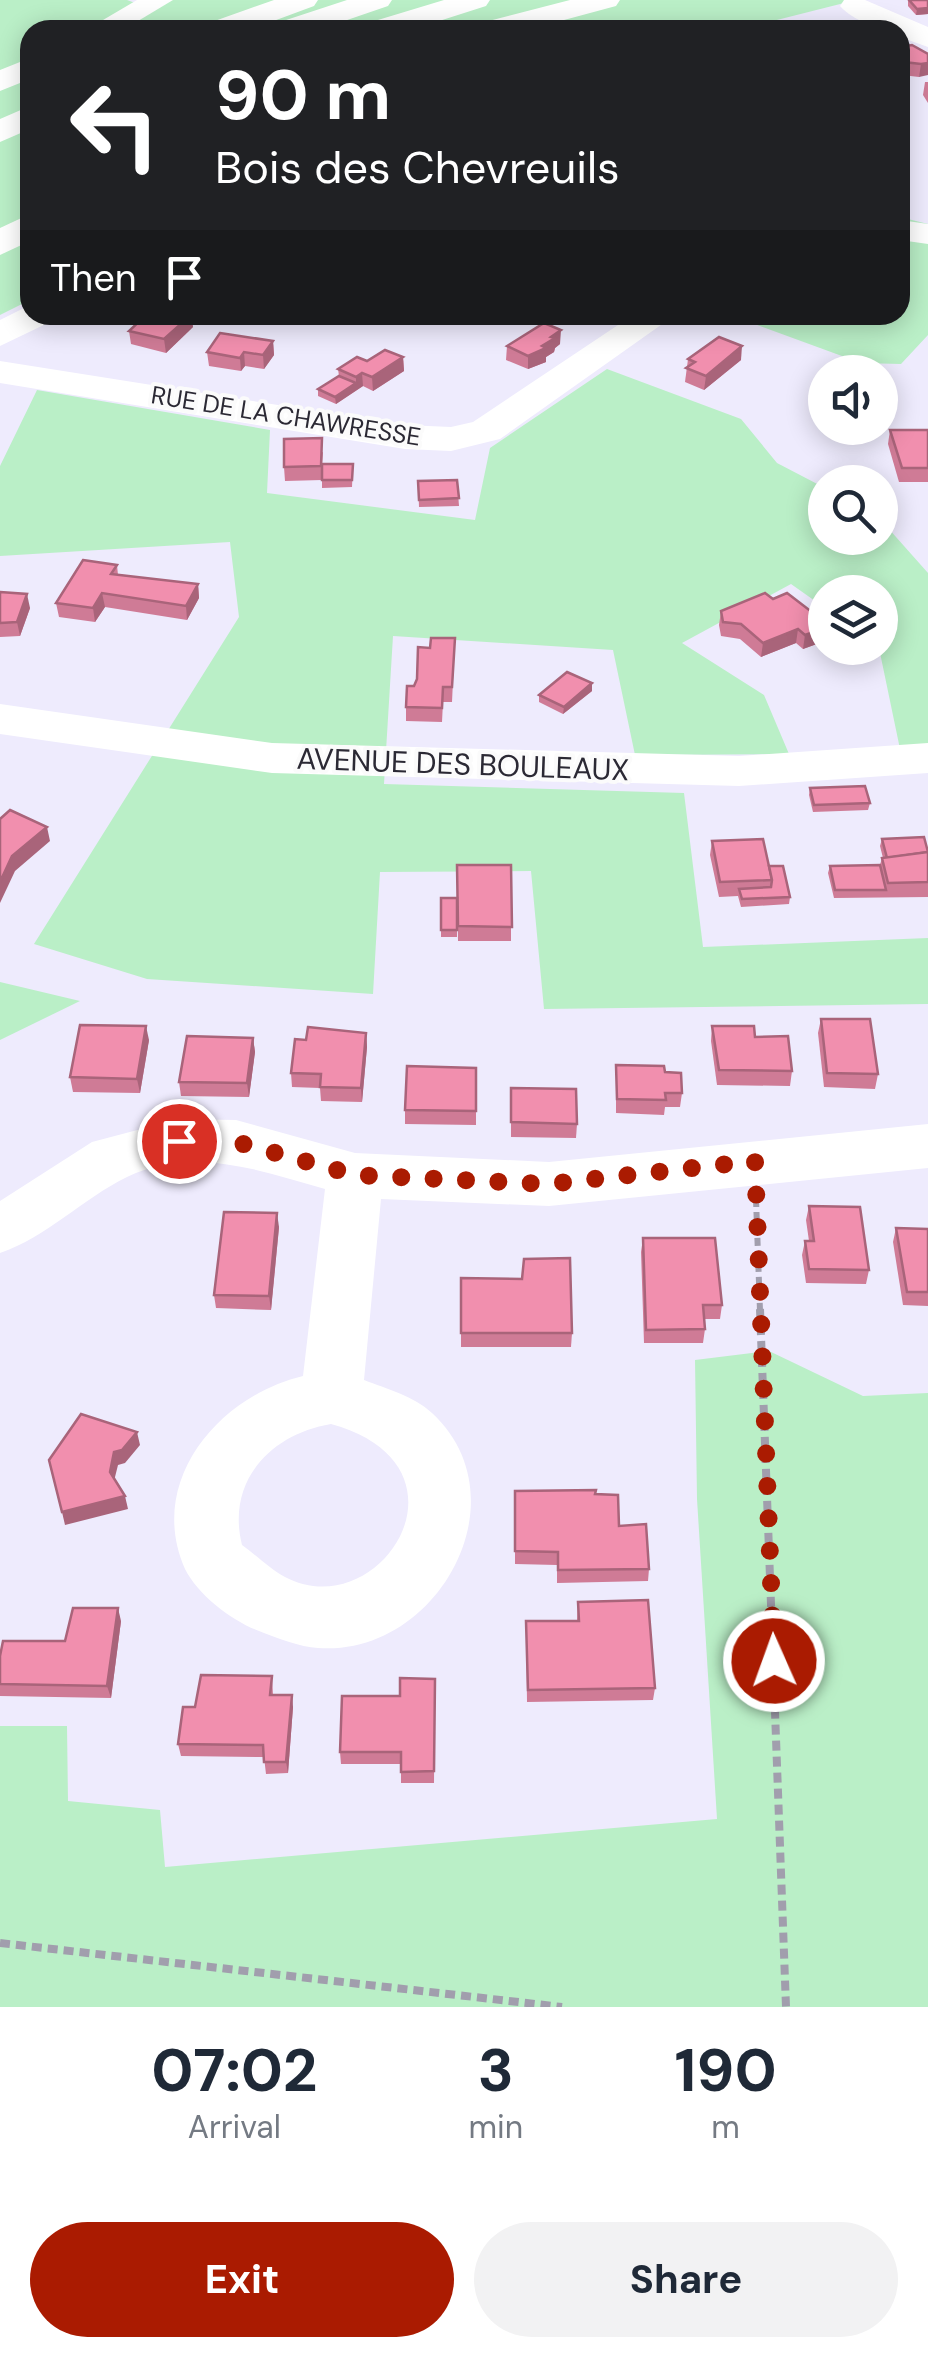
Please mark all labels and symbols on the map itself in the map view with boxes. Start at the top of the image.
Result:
street label: RUE DE LA CHAWRESSE [149,378,423,454]
street label: AVENUE DES BOULEAUX [296,739,630,789]
pin [137,1099,222,1184]
position arrow [722,1609,826,1713]

